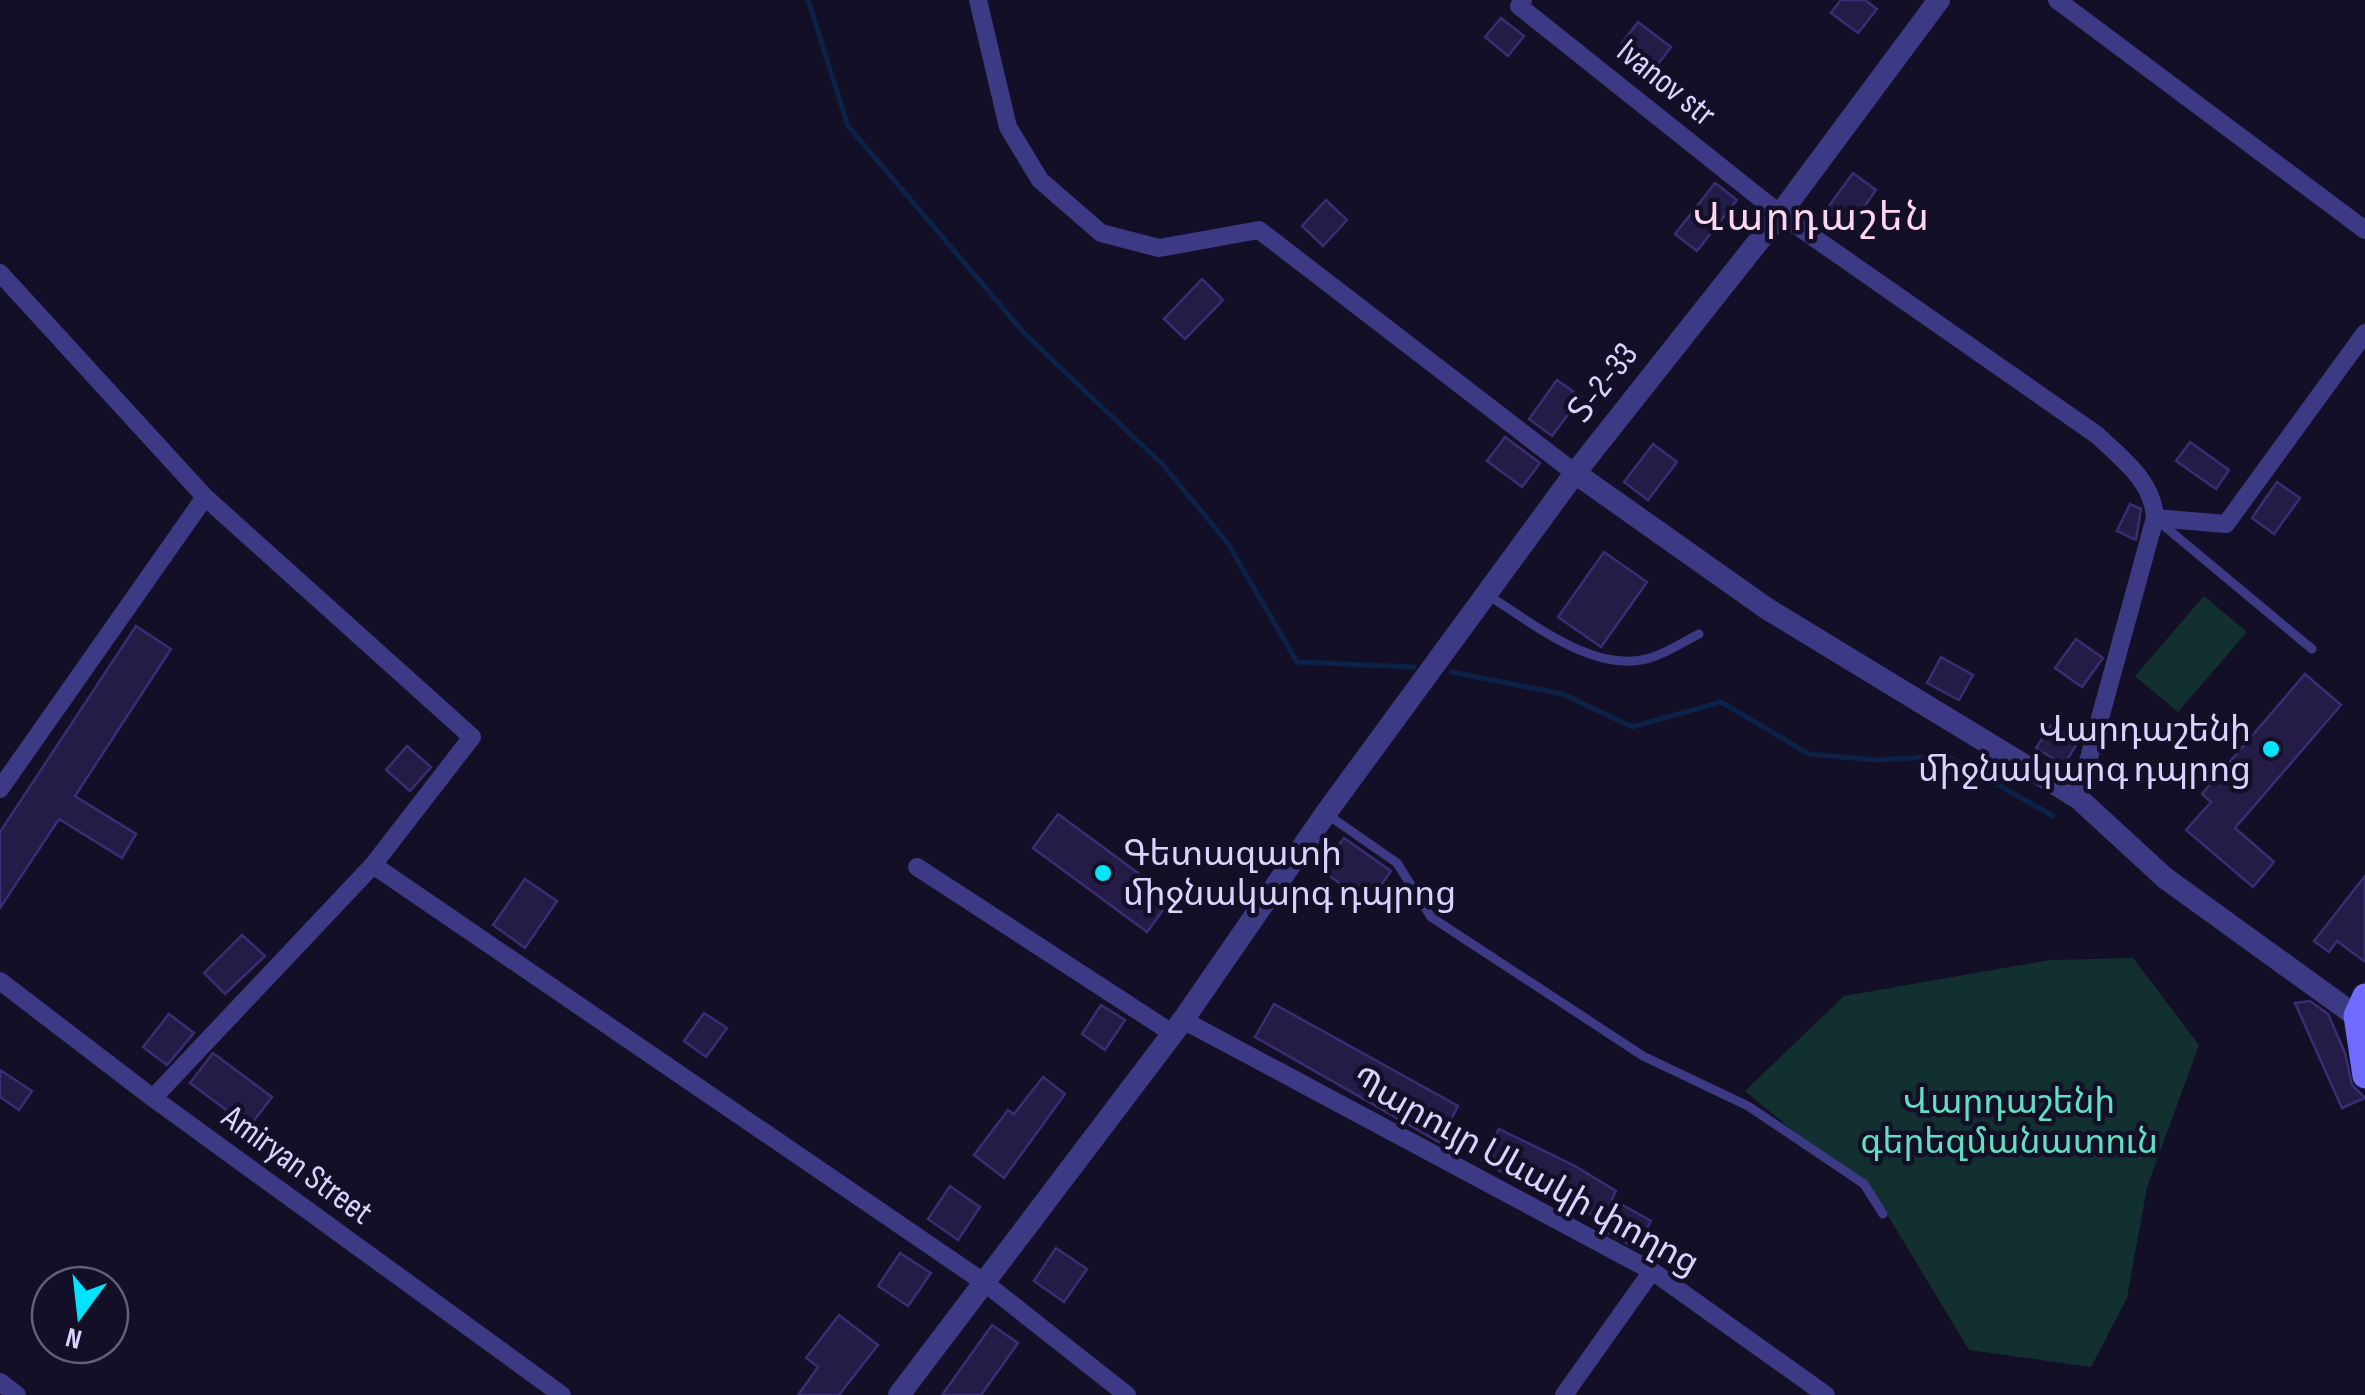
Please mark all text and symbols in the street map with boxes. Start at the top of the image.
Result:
street label: Ivanov str [1608,30,1724,136]
district label: Վարդաշեն [1693,194,1932,242]
street label: Տ-2-33 [1559,334,1648,431]
place label: Վարդաշենի միջնակարգ դպրոց [1918,709,2251,792]
marker: Վարդաշենի միջնակարգ դպրոց [2260,738,2282,760]
place label: Գետազատի միջնակարգ դպրոց [1123,833,1456,916]
marker: Գետազատի միջնակարգ դպրոց [1092,862,1114,884]
street label: Պարույր Սևակի փողոց [1344,1058,1707,1285]
park label: Վարդաշենի գերեզմանատուն [1860,1081,2158,1164]
street label: Amiryan Street [213,1096,381,1234]
north arrow [30,1265,130,1365]
text: N [62,1320,85,1356]

